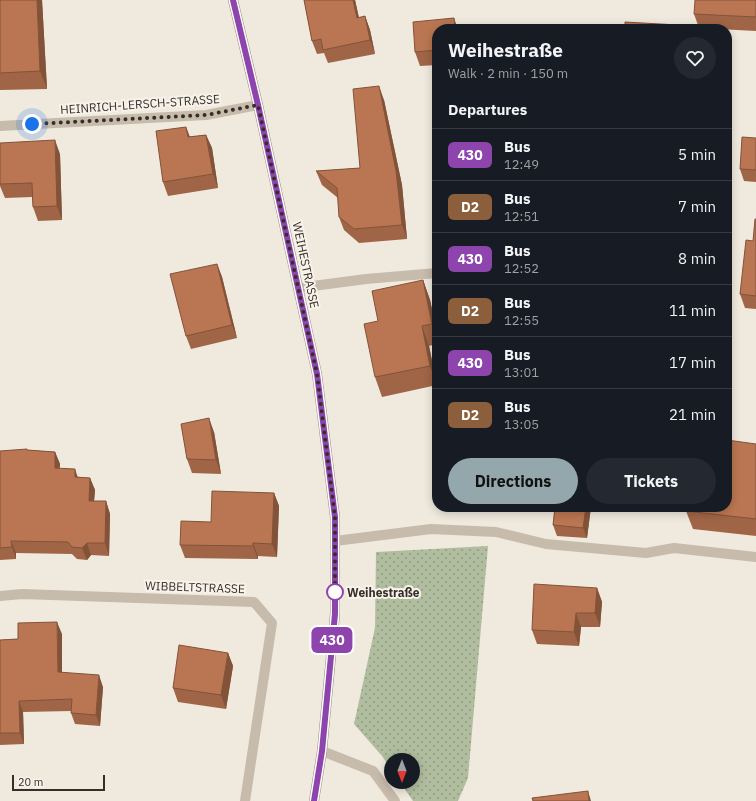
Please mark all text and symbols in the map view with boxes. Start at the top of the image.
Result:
button: heart [674,37,716,79]
text: Weihestraße [448,38,563,62]
text: Walk · 2 min · 150 m [448,65,568,82]
street label: HEINRICH-LERSCH-STRASSE [60,91,220,117]
text: Departures [448,100,527,119]
your location [22,114,42,134]
text: Bus [504,137,531,156]
text: 5 min [678,145,716,164]
text: 430 [457,146,483,164]
text: 12:49 [504,156,539,173]
text: Bus [504,189,531,208]
text: 7 min [678,197,716,216]
text: D2 [461,198,479,216]
text: 12:51 [504,208,539,225]
street label: WEIHESTRASSE [290,220,322,310]
text: Bus [504,241,531,260]
text: 8 min [678,249,716,268]
text: 430 [457,250,483,268]
text: 12:52 [504,260,539,277]
text: Bus [504,293,531,312]
text: 11 min [669,301,716,320]
text: D2 [461,302,479,320]
text: 12:55 [504,312,539,329]
text: Bus [504,345,531,364]
text: 17 min [669,353,716,372]
text: 430 [457,354,483,372]
text: 13:01 [504,364,539,381]
text: Bus [504,397,531,416]
text: 21 min [669,405,716,424]
text: D2 [461,406,479,424]
text: 13:05 [504,416,539,433]
button: Directions [448,458,578,504]
button: Tickets [586,458,716,504]
street label: WIBBELTSTRASSE [145,578,245,596]
marker: Weihestraße [326,583,344,601]
place label: Weihestraße [347,585,420,600]
line badge: 430 [309,627,355,653]
text: 430 [319,631,345,649]
north arrow [384,753,420,789]
map controls [384,753,420,789]
scale bar [12,773,105,792]
text: 20 m [18,775,43,789]

